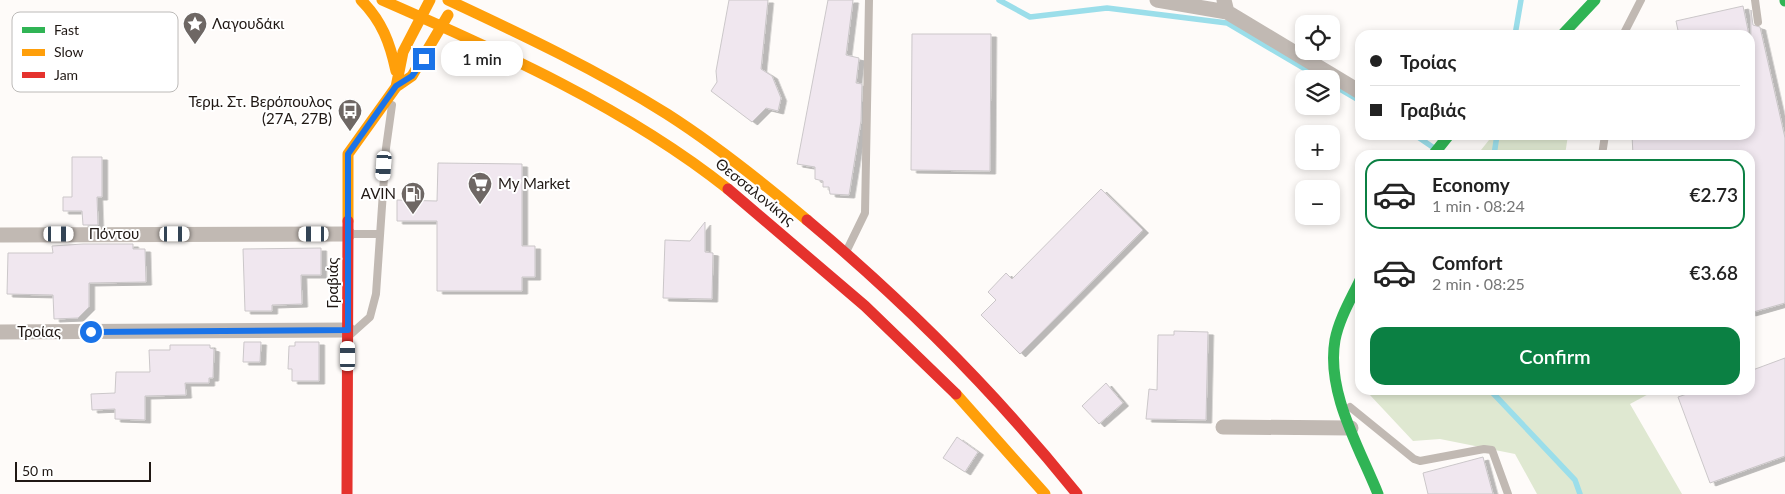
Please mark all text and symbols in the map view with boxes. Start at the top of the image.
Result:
place icon: Λαγουδάκι [182,11,208,45]
legend [12,12,178,92]
place label: Λαγουδάκι [212,14,284,32]
map controls [1295,15,1340,225]
button: locate [1295,15,1340,60]
text: Fast [54,21,79,38]
callout: 1 min [442,42,524,76]
text: Slow [54,43,84,60]
route end [413,48,435,70]
text: 1 min [462,49,502,68]
text: Τροίας [1400,50,1457,73]
text: Jam [54,66,78,83]
button: layers [1295,70,1340,115]
place label: Τερμ. Στ. Βερόπουλος (27Α, 27Β) [188,92,332,127]
bus stop icon: Τερμ. Στ. Βερόπουλος (27Α, 27Β) [337,98,363,132]
text: Γραβιάς [1400,98,1466,121]
button: + [1295,125,1340,170]
car [375,151,392,181]
street label: Θεσσαλονίκης [712,154,799,229]
supermarket icon: My Market [467,171,493,205]
icon: car [1372,172,1417,217]
text: Economy [1432,173,1510,196]
place label: My Market [498,174,571,192]
button: − [1295,180,1340,225]
fuel station icon: AVIN [400,181,426,215]
text: €2.73 [1689,183,1738,206]
place label: AVIN [361,184,396,202]
text: 1 min · 08:24 [1432,196,1525,215]
street label: Πόντου [89,224,139,242]
car [44,227,74,242]
car [160,227,190,242]
car [299,227,329,242]
icon: car [1372,250,1417,295]
text: Comfort [1432,251,1503,274]
street label: Γραβιάς [323,257,341,308]
text: €3.68 [1689,261,1738,284]
text: 2 min · 08:25 [1432,274,1525,293]
route start [80,321,102,343]
street label: Τροίας [17,322,61,340]
button: Confirm [1370,327,1740,385]
car [340,341,355,371]
scale bar [15,459,151,482]
text: 50 m [22,462,53,479]

